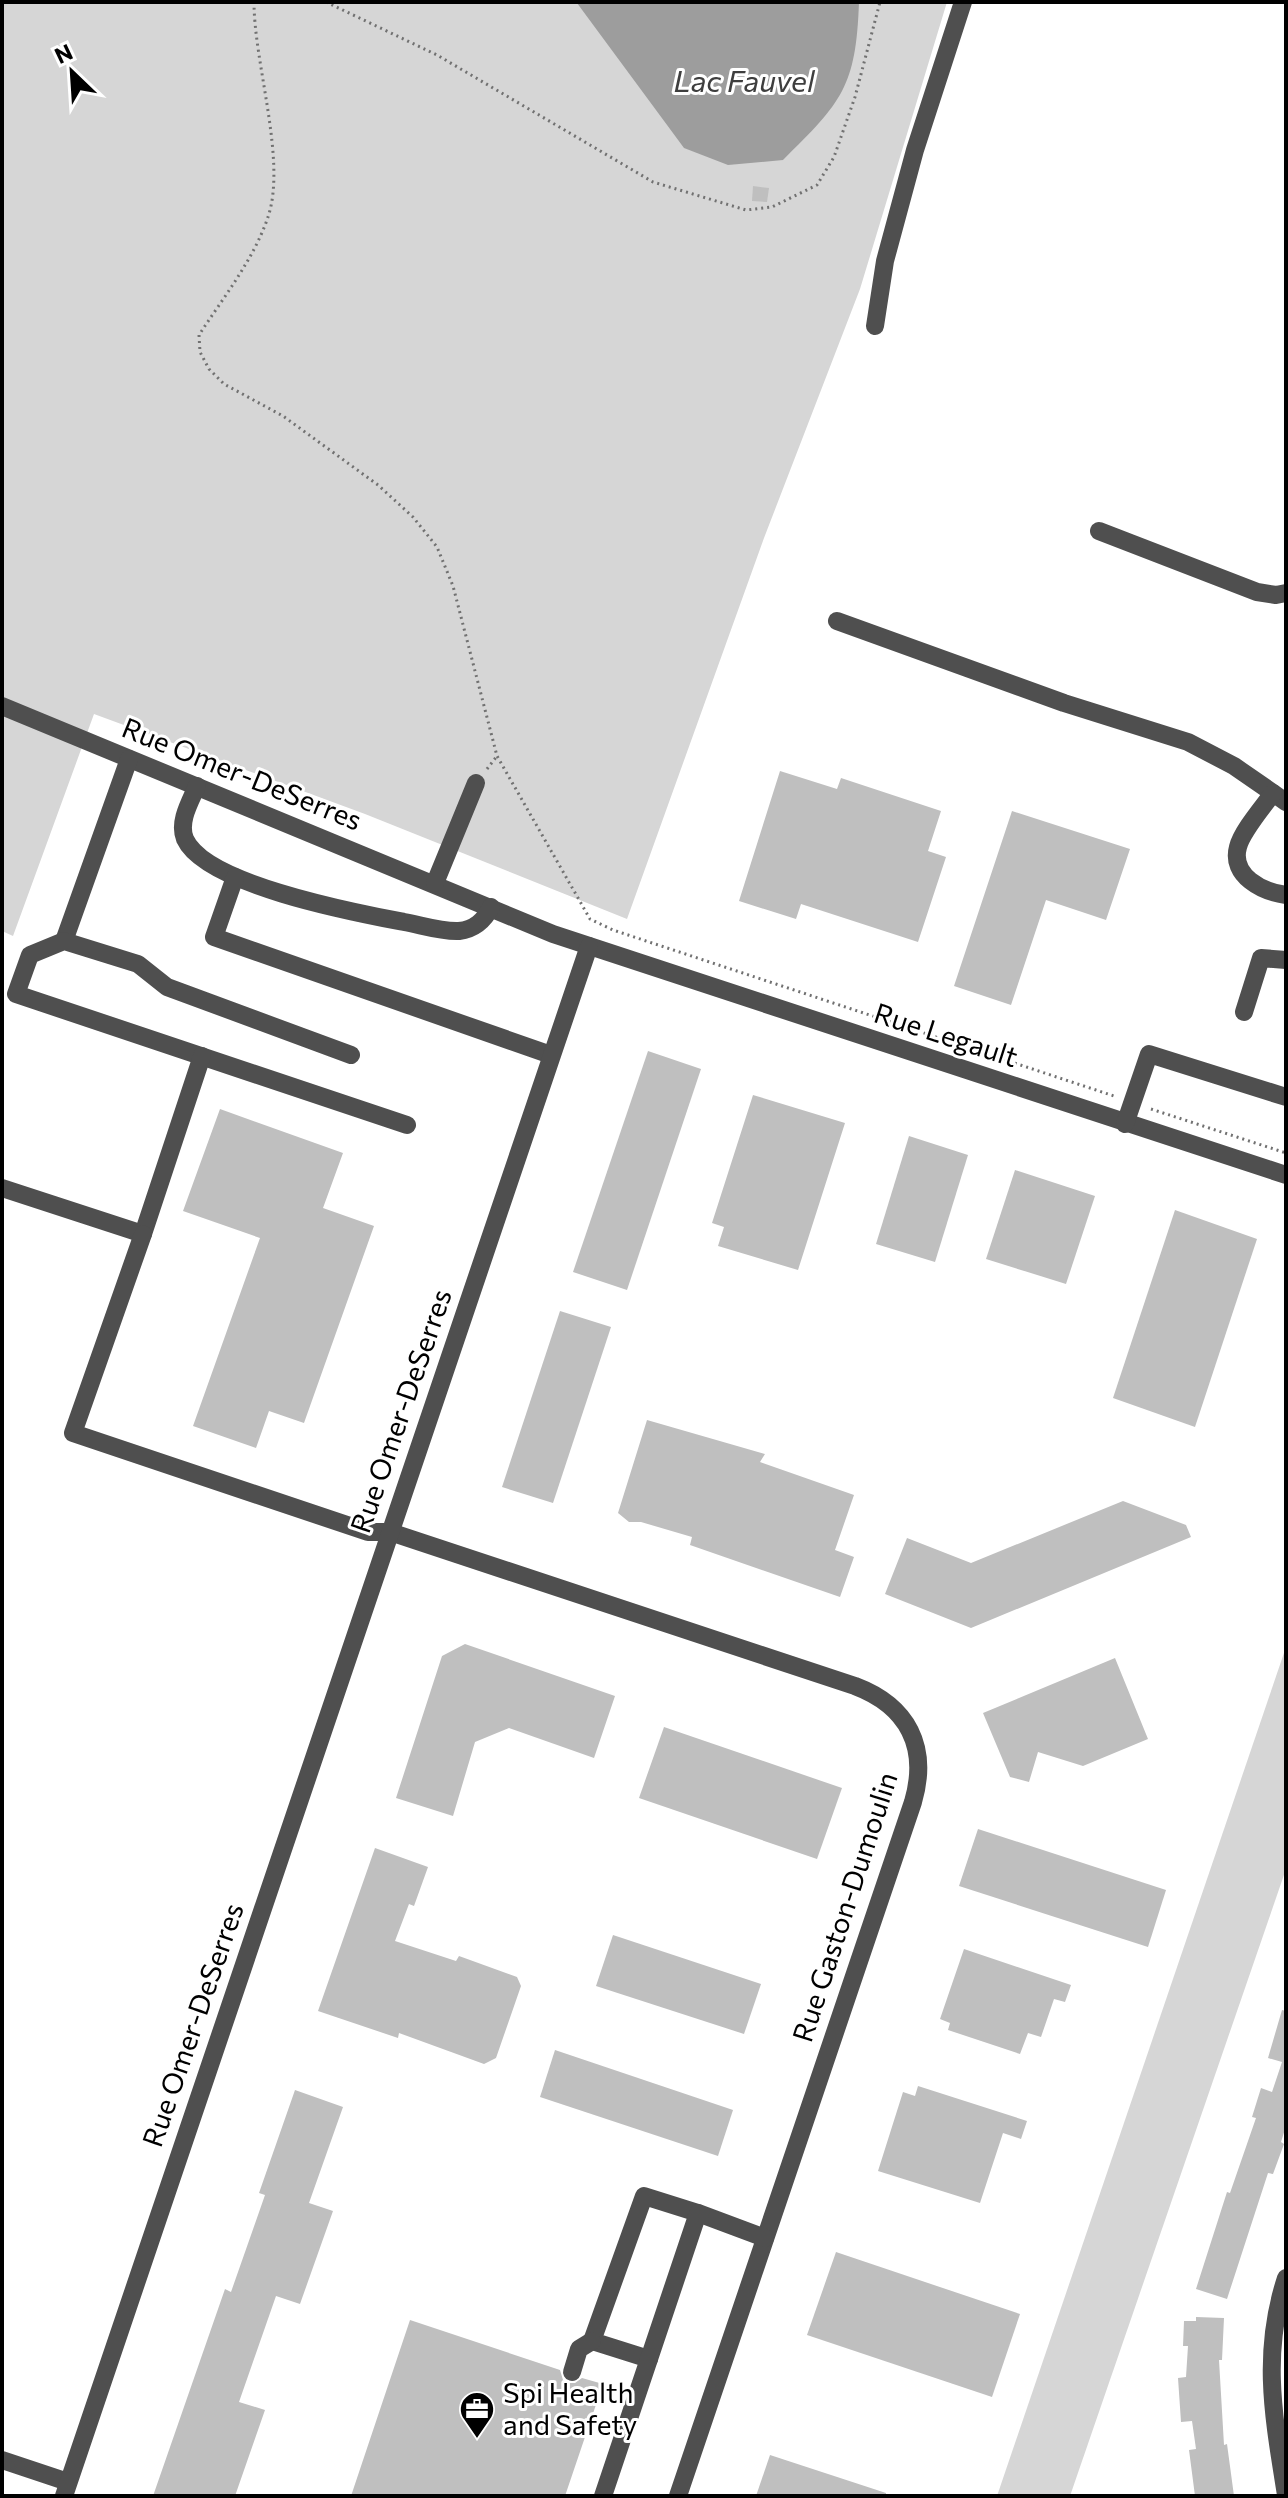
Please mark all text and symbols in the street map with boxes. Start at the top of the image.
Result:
north arrow [32,32,112,112]
text: N [50,38,77,69]
water label: Lac Fauvel [673,61,816,98]
street label: Rue Omer-DeSerres [118,709,367,837]
street label: Rue Legault [870,995,1022,1073]
street label: Rue Omer-DeSerres [342,1284,458,1537]
street label: Rue Gaston-Dumoulin [784,1768,904,2046]
street label: Rue Omer-DeSerres [134,1898,250,2151]
place label: Spi Health and Safety [503,2375,637,2441]
office icon: Spi Health and Safety [458,2390,496,2440]

